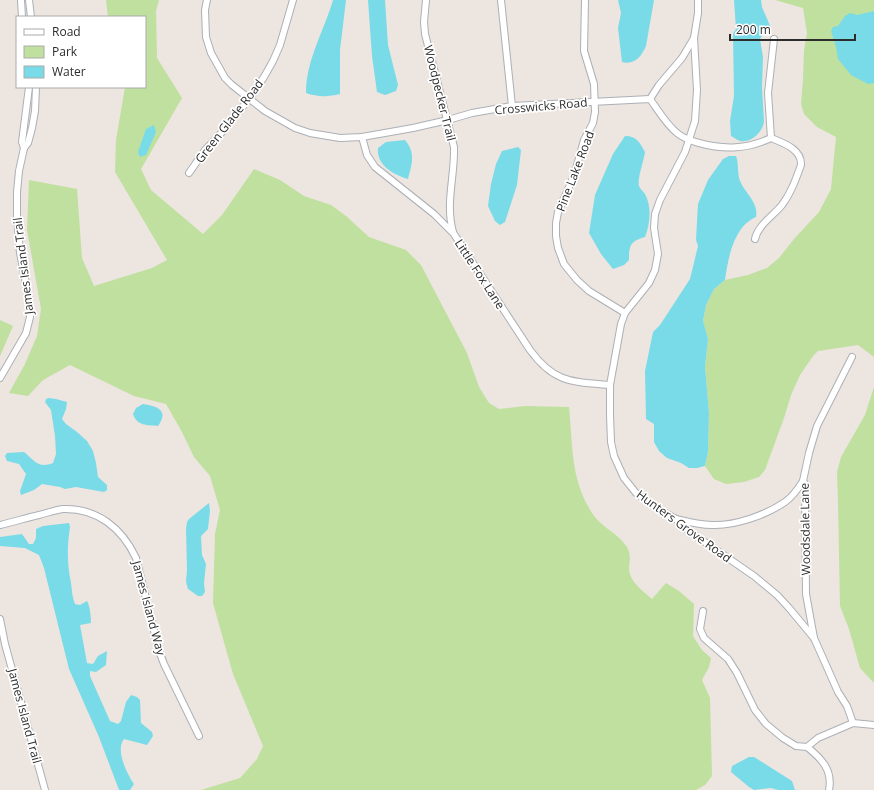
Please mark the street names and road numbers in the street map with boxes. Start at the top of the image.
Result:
street label: Woodpecker Trail [420,43,460,143]
street label: Green Glade Road [191,76,267,166]
street label: Crosswicks Road [494,93,588,119]
street label: Pine Lake Road [552,128,598,214]
street label: James Island Trail [9,217,37,316]
street label: Little Fox Lane [451,236,509,313]
street label: Woodsdale Lane [796,482,814,575]
street label: Hunters Grove Road [633,486,735,566]
street label: James Island Way [128,558,170,658]
street label: James Island Trail [4,666,46,765]

